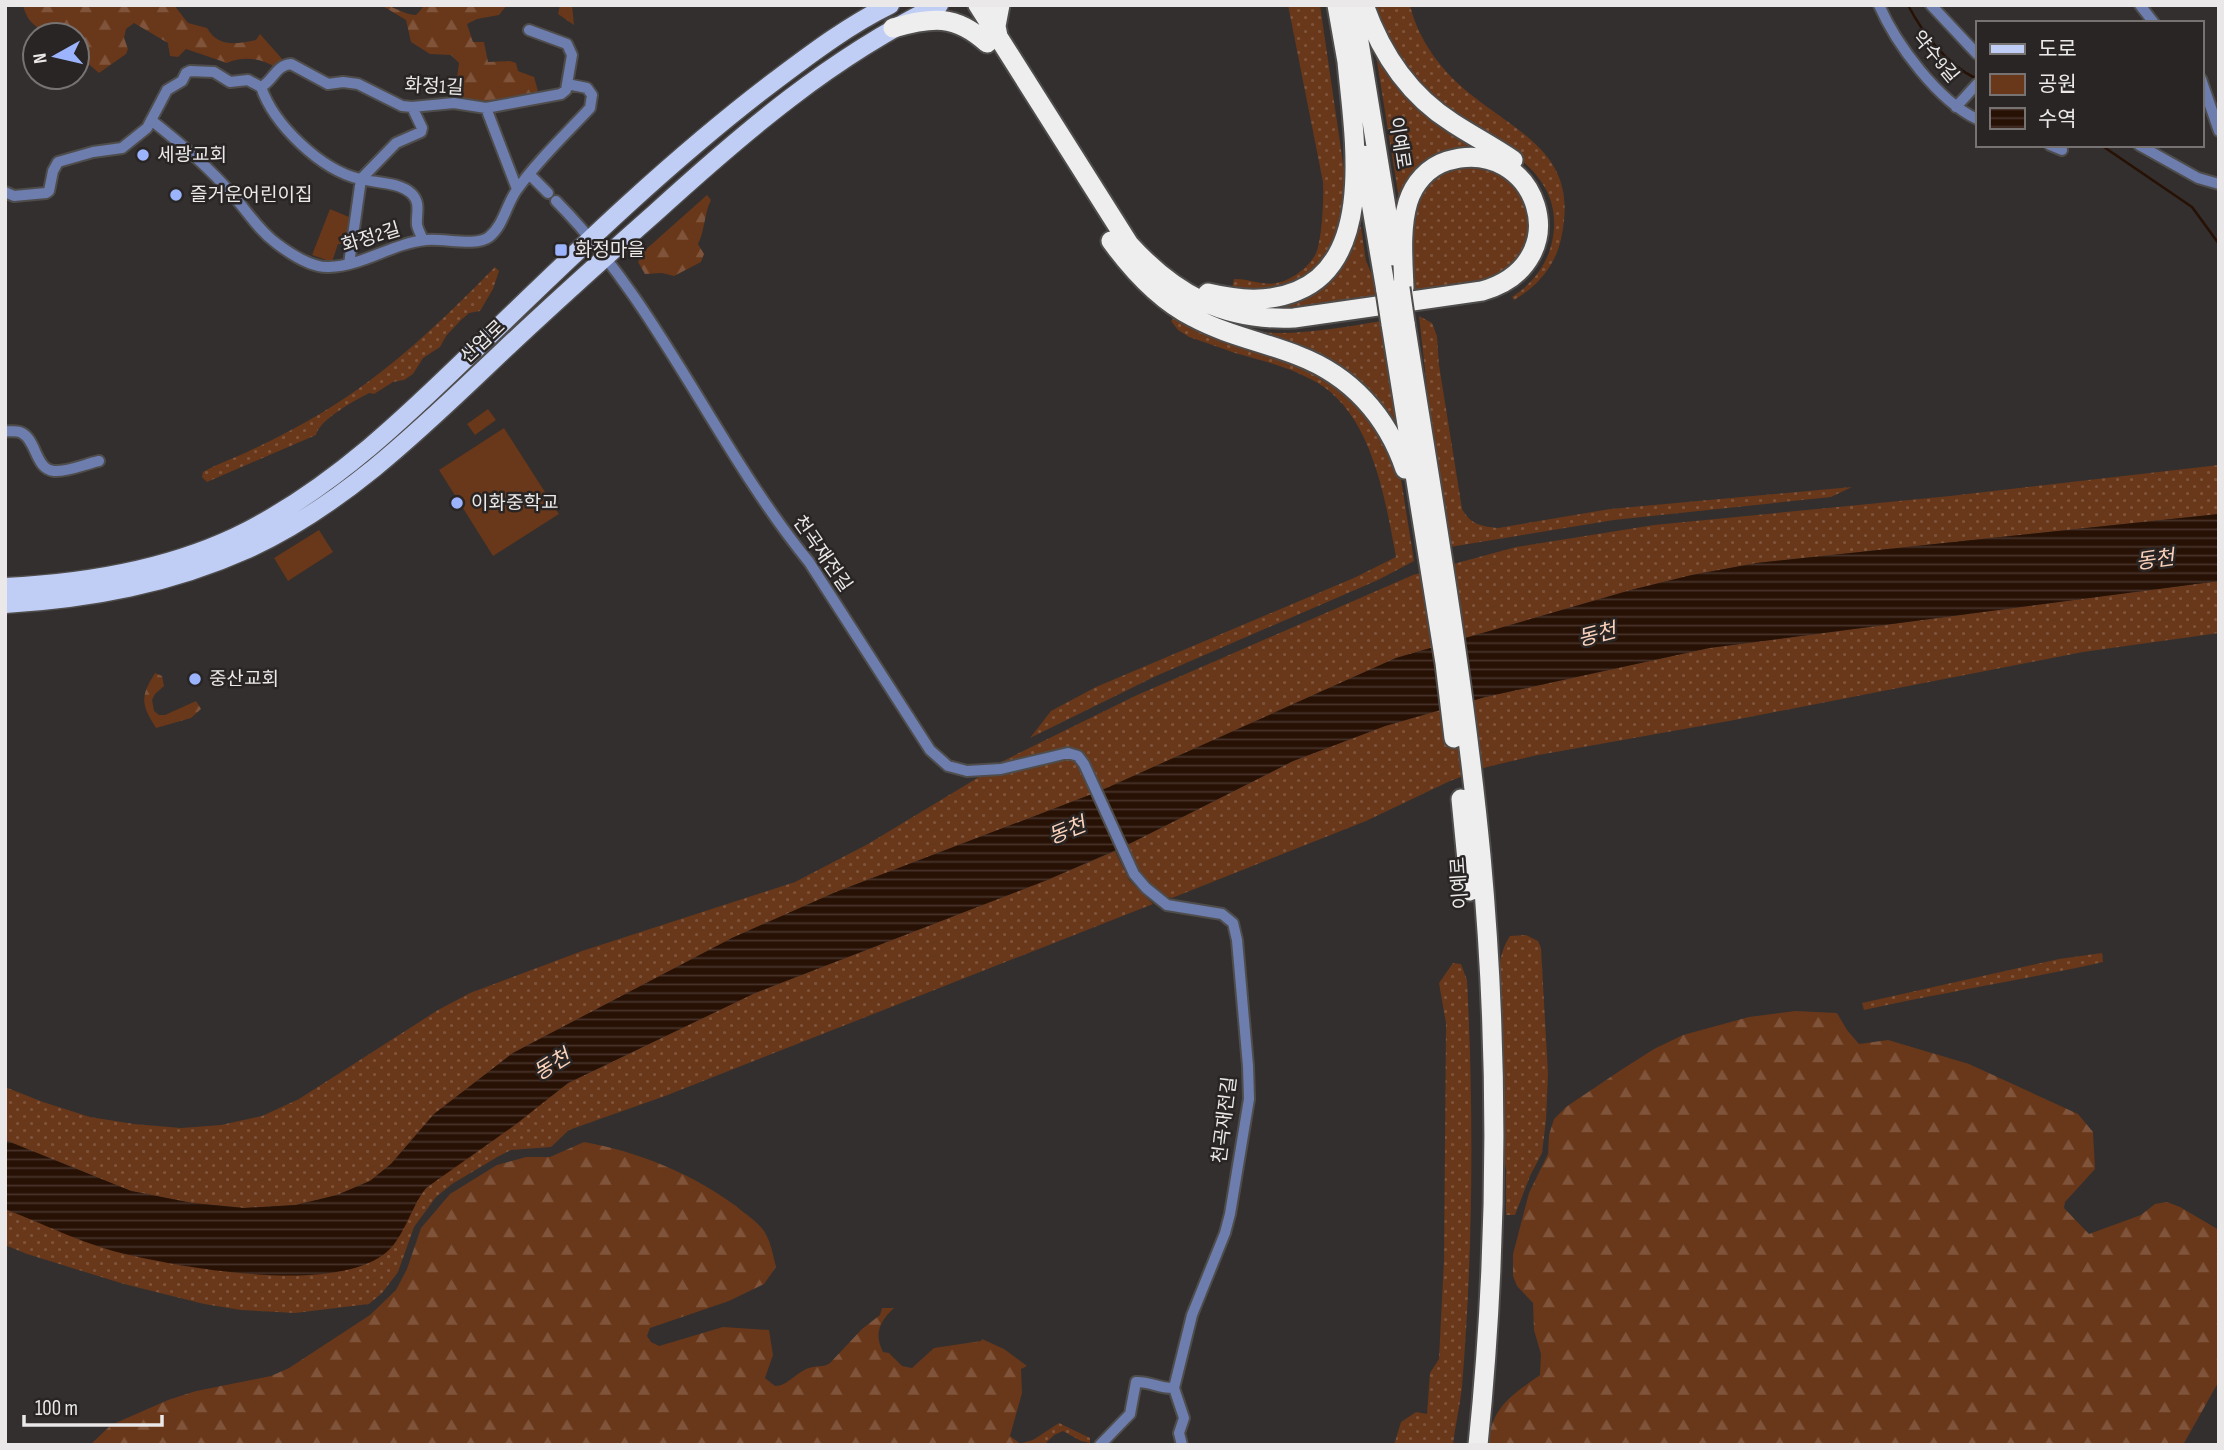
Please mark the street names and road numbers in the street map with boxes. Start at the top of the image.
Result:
street label: 약수9길 [1907,26,1963,88]
street label: 화정1길 [404,74,464,100]
street label: 이예로 [1384,115,1414,171]
street label: 화정2길 [339,218,403,258]
street label: 산업로 [456,316,510,368]
street label: 천곡재전길 [788,512,856,596]
street label: 이예로 [1447,856,1473,910]
street label: 천곡재전길 [1208,1075,1242,1165]

